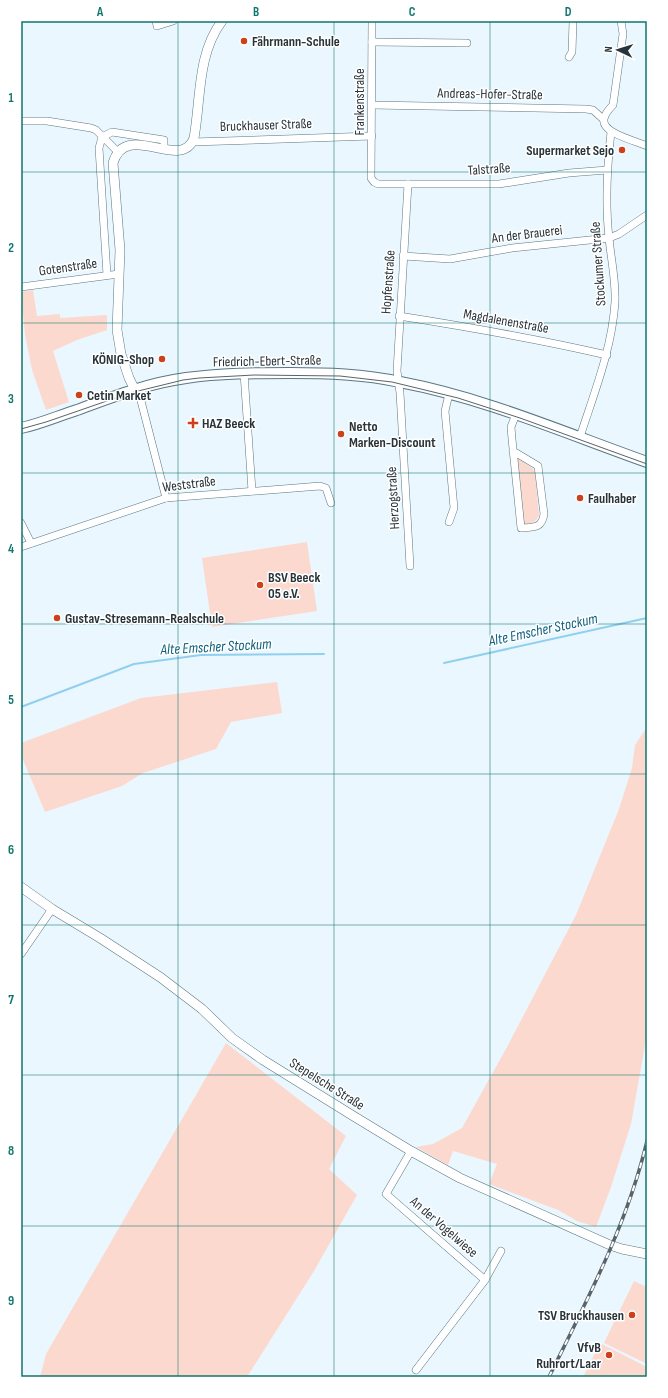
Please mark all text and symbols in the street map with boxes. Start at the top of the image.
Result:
text: A [96,4,104,20]
text: B [253,4,259,20]
text: C [409,4,416,20]
text: D [565,4,572,20]
north arrow [598,30,638,70]
place label: Fährmann-Schule [252,33,340,50]
marker: Fährmann-Schule [239,36,249,46]
text: N [602,46,615,53]
street label: Frankenstraße [351,68,368,136]
street label: Andreas-Hofer-Straße [436,85,543,103]
text: 1 [8,90,14,106]
street label: Bruckhauser Straße [220,115,312,135]
place label: Supermarket Sejo [526,142,614,159]
marker: Supermarket Sejo [617,145,627,155]
street label: Talstraße [467,159,511,179]
street label: An der Brauerei [490,221,563,247]
street label: Stockumer Straße [587,221,609,307]
text: 2 [8,240,14,256]
street label: Hopfenstraße [377,249,399,315]
street label: Gotenstraße [38,255,98,279]
street label: Magdalenenstraße [462,305,550,337]
place label: KÖNIG-Shop [92,351,154,368]
street label: Friedrich-Ebert-Straße [213,352,321,370]
marker: KÖNIG-Shop [157,354,167,364]
place label: Cetin Market [87,387,151,404]
marker: Cetin Market [74,390,84,400]
text: 3 [8,391,14,407]
place label: HAZ Beeck [202,415,255,432]
marker: HAZ Beeck [187,417,199,429]
place label: Netto Marken-Discount [349,418,436,451]
marker: Netto Marken-Discount [336,429,346,439]
street label: Herzogstraße [383,466,403,530]
street label: Weststraße [161,472,217,496]
place label: Faulhaber [588,490,637,507]
marker: Faulhaber [575,493,585,503]
text: 4 [8,541,14,557]
place label: BSV Beeck 05 e.V. [268,569,320,602]
marker: BSV Beeck 05 e.V. [255,580,265,590]
water label: Alte Emscher Stockum [486,609,600,651]
place label: Gustav-Stresemann-Realschule [65,610,224,627]
marker: Gustav-Stresemann-Realschule [52,613,62,623]
water label: Alte Emscher Stockum [159,635,272,659]
text: 5 [8,692,14,708]
text: 6 [8,842,14,858]
text: 7 [8,992,14,1008]
street label: Stepelsche Straße [286,1054,368,1114]
text: 8 [8,1143,14,1159]
street label: An der Vogelwiese [406,1192,481,1261]
text: 9 [8,1293,14,1309]
place label: TSV Bruckhausen [538,1307,624,1324]
marker: TSV Bruckhausen [627,1310,637,1320]
place label: VfvB Ruhrort/Laar [536,1339,602,1372]
marker: VfvB Ruhrort/Laar [604,1350,614,1360]

